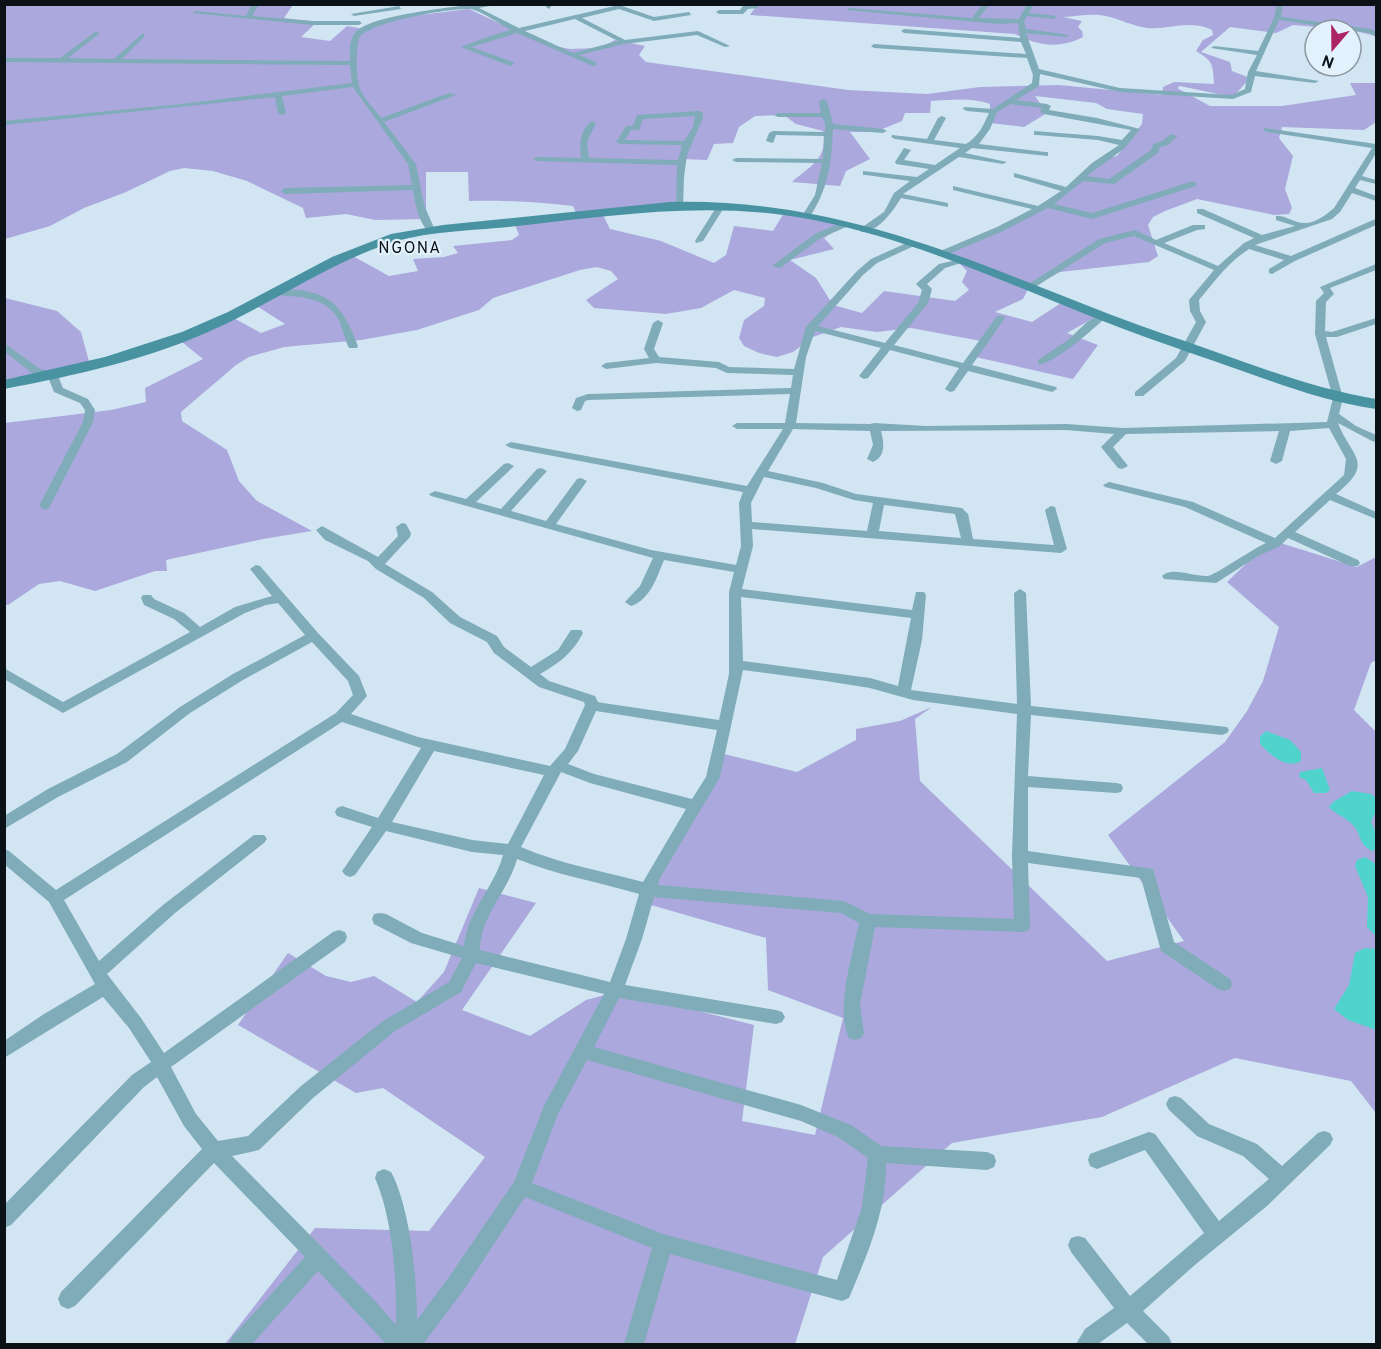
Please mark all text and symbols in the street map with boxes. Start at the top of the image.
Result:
north arrow [1303,18,1363,78]
text: N [1320,49,1337,72]
district label: NGONA [378,239,442,259]

